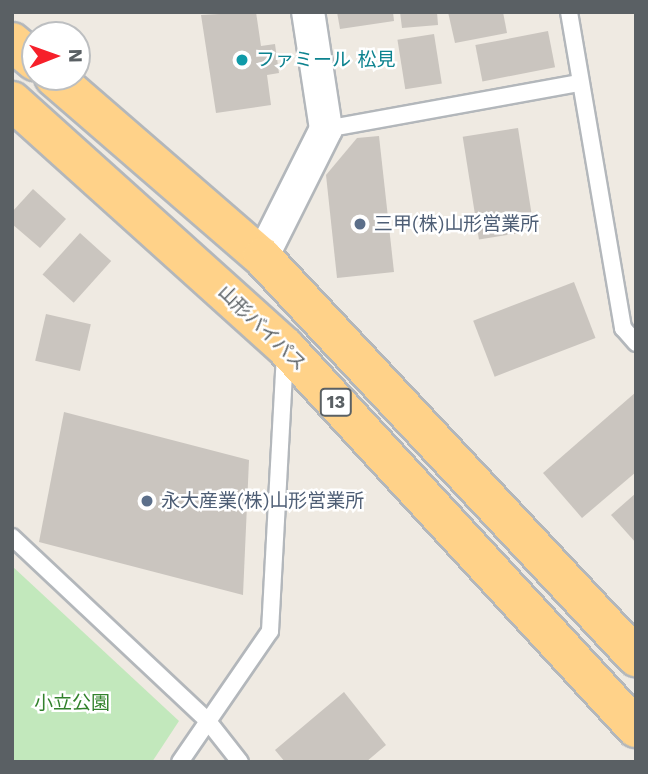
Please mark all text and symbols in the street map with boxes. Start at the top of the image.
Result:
north arrow [21,21,91,91]
text: N [64,48,87,63]
place label: ファミール 松見 [256,49,395,71]
marker: ファミール 松見 [234,52,250,68]
place label: 三甲(株)山形営業所 [374,213,539,235]
marker: 三甲(株)山形営業所 [352,216,368,232]
street label: 山形バイパス [213,280,311,376]
road number: 13 [318,388,354,416]
place label: 永大産業(株)山形営業所 [161,490,364,512]
marker: 永大産業(株)山形営業所 [139,493,155,509]
park label: 小立公園 [34,692,110,714]

